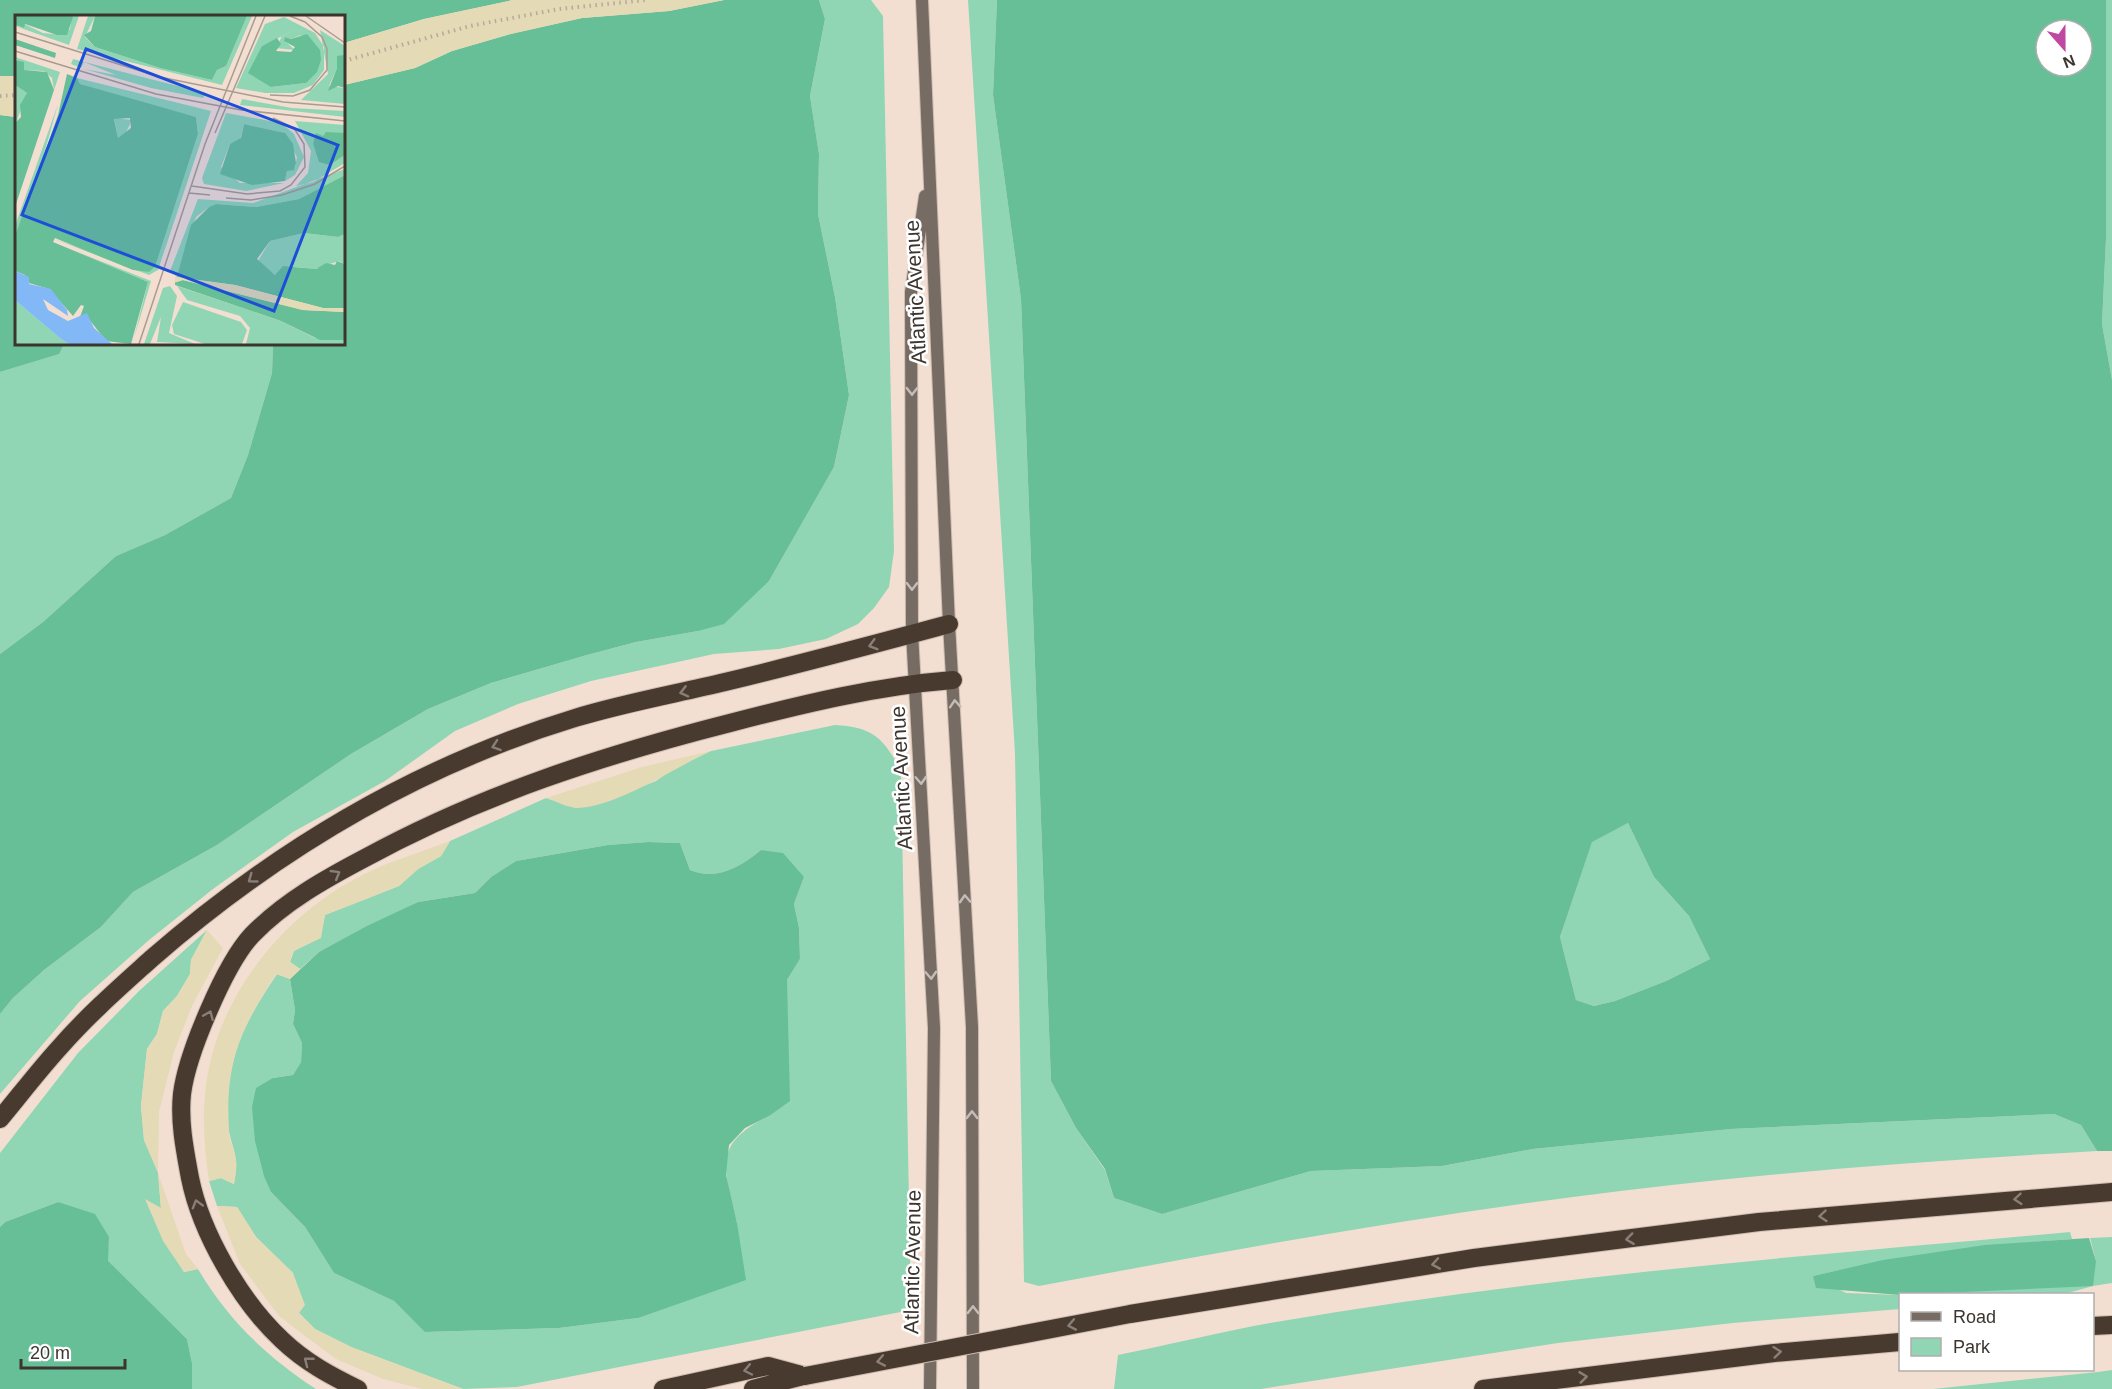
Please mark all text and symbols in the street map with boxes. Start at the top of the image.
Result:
inset map [15,15,345,345]
north arrow [2034,18,2094,78]
text: N [2061,52,2078,72]
street label: Atlantic Avenue [900,219,930,365]
one-way arrow [905,386,918,395]
one-way arrow [906,581,918,590]
one-way arrow [868,637,878,650]
one-way arrow [679,685,689,698]
one-way arrow [948,699,961,708]
street label: Atlantic Avenue [886,705,916,851]
one-way arrow [491,738,502,751]
one-way arrow [914,776,927,785]
one-way arrow [330,870,340,881]
one-way arrow [248,872,259,883]
one-way arrow [959,894,972,903]
one-way arrow [924,971,937,980]
one-way arrow [202,1010,214,1021]
one-way arrow [966,1110,978,1119]
street label: Atlantic Avenue [899,1190,925,1334]
one-way arrow [2013,1192,2022,1205]
one-way arrow [192,1199,204,1209]
one-way arrow [1819,1209,1828,1222]
one-way arrow [1625,1232,1634,1244]
one-way arrow [1432,1257,1442,1270]
legend [1899,1293,2094,1371]
one-way arrow [967,1305,979,1314]
text: Road [1953,1307,1996,1327]
one-way arrow [1067,1318,1077,1331]
scale bar [21,1332,124,1370]
text: Park [1953,1337,1991,1357]
text: 20 m [30,1343,70,1363]
one-way arrow [1772,1346,1781,1359]
one-way arrow [876,1354,886,1367]
one-way arrow [303,1357,314,1368]
one-way arrow [743,1363,753,1376]
one-way arrow [1579,1371,1588,1383]

